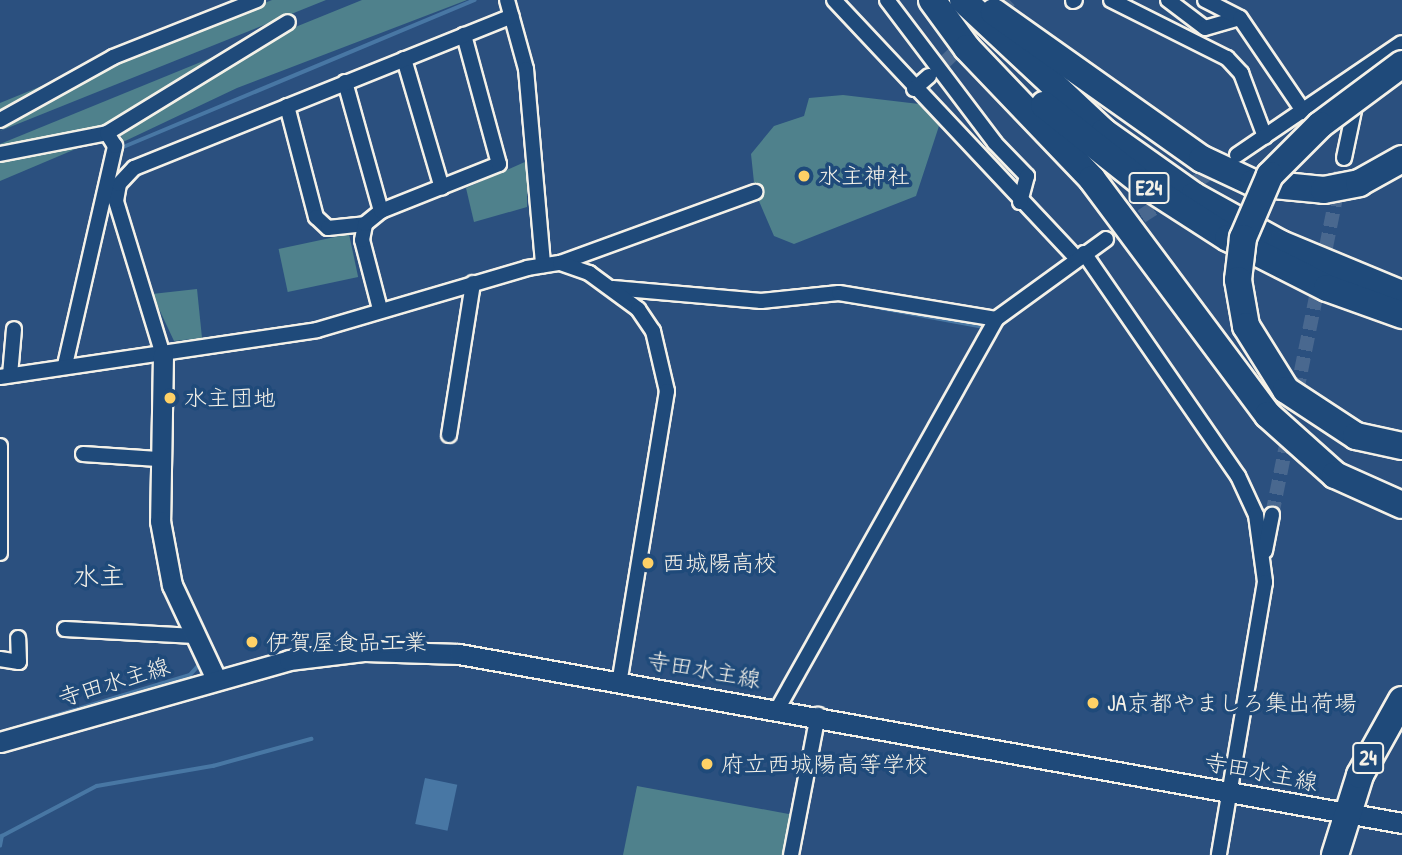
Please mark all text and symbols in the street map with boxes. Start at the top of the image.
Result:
place label: 水主神社 [818,162,910,190]
marker: 水主神社 [796,168,812,184]
road number: E24 [1128,170,1170,206]
place label: 水主団地 [184,384,276,412]
marker: 水主団地 [162,390,178,406]
place label: 西城陽高校 [662,549,777,577]
marker: 西城陽高校 [640,555,656,571]
district label: 水主 [73,560,125,592]
place label: 伊賀屋食品工業 [266,628,427,656]
marker: 伊賀屋食品工業 [244,634,260,650]
street label: 寺田水主線 [645,646,763,694]
street label: 寺田水主線 [55,652,173,712]
place label: JA京都やましろ集出荷場 [1107,689,1357,717]
marker: JA京都やましろ集出荷場 [1085,695,1101,711]
road number: 24 [1350,740,1386,776]
street label: 寺田水主線 [1202,747,1320,797]
place label: 府立西城陽高等学校 [721,750,928,778]
marker: 府立西城陽高等学校 [699,756,715,772]

